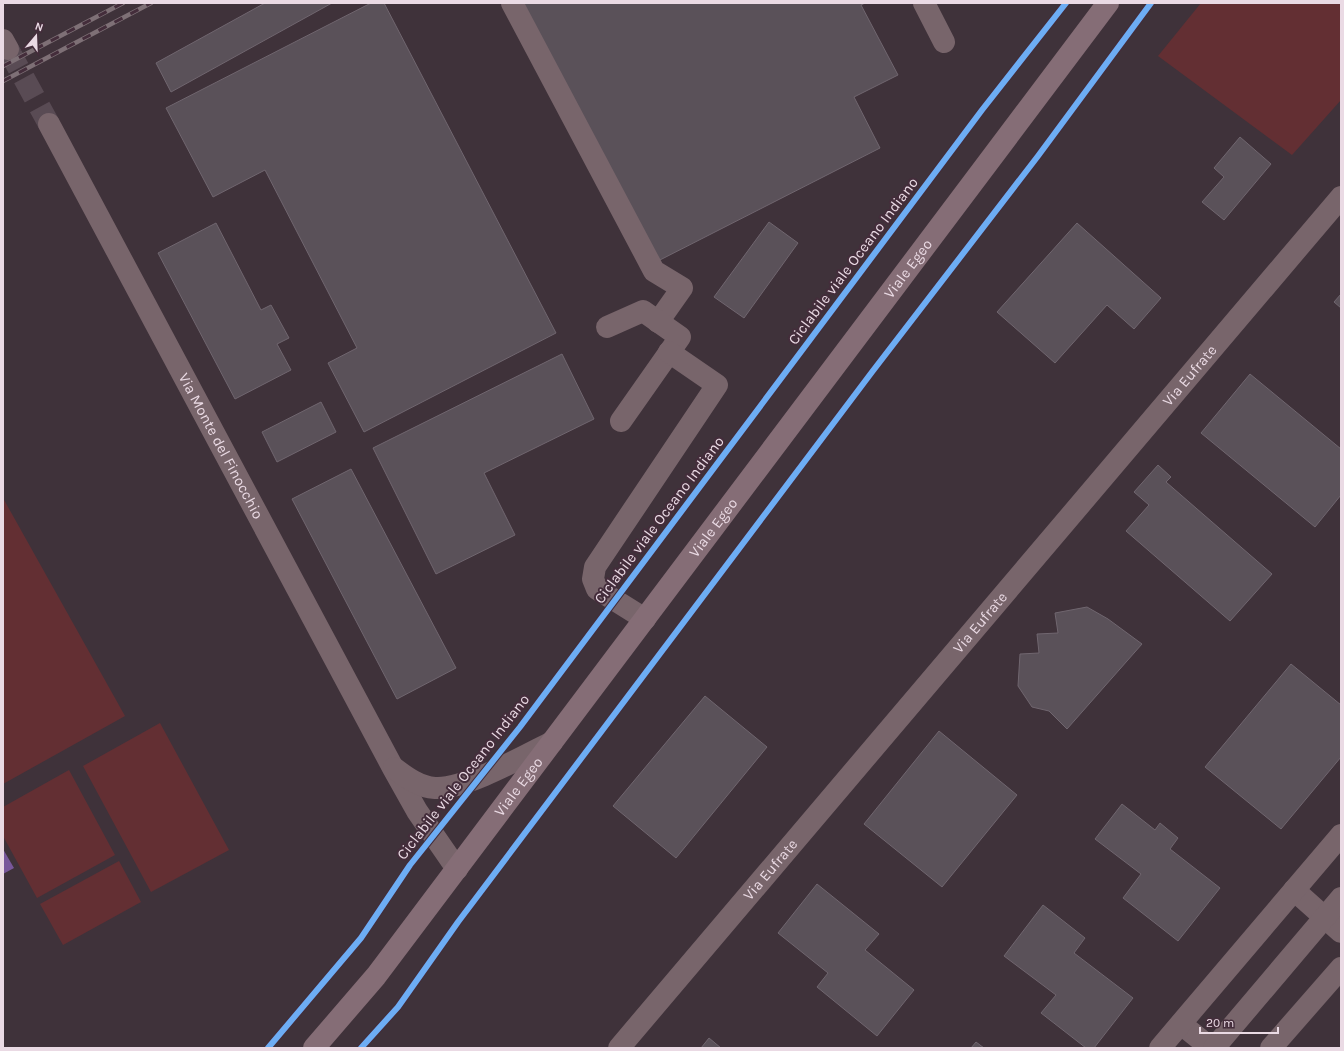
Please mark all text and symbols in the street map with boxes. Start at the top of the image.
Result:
north arrow [16,16,56,56]
text: N [33,20,45,34]
street label: Ciclabile viale Oceano Indiano [784,174,922,348]
street label: Viale Egeo [880,236,936,302]
street label: Via Eufrate [1159,341,1221,410]
street label: Via Monte del Finocchio [175,370,267,522]
street label: Ciclabile viale Oceano Indiano [590,433,728,607]
street label: Viale Egeo [685,495,741,561]
street label: Via Eufrate [949,588,1011,657]
street label: Ciclabile viale Oceano Indiano [393,691,533,863]
street label: Viale Egeo [490,753,547,820]
street label: Via Eufrate [739,835,801,904]
scale bar [1200,1009,1278,1035]
text: 20 m [1206,1016,1234,1030]

